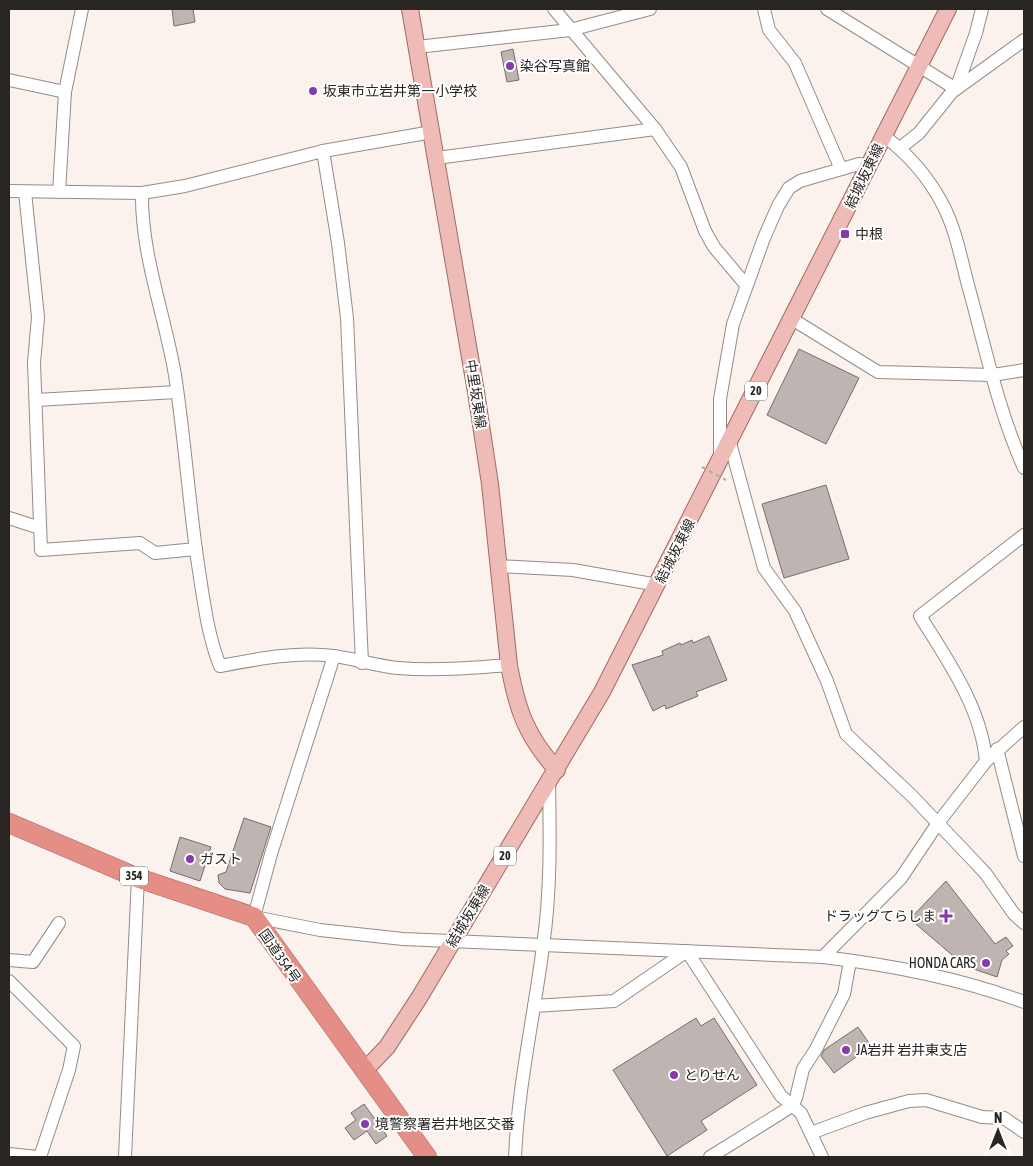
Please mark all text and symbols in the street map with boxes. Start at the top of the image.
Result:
place label: 染谷写真館 [520,58,590,74]
marker: 染谷写真館 [504,60,516,72]
place label: 坂東市立岩井第一小学校 [323,83,477,99]
marker: 坂東市立岩井第一小学校 [307,85,319,97]
street label: 結城坂東線 [841,141,887,211]
place label: 中根 [855,226,883,242]
marker: 中根 [839,228,851,240]
street label: 中里坂東線 [463,358,489,430]
road number: 20 [745,382,767,401]
street label: 結城坂東線 [652,516,698,586]
road number: 20 [494,846,516,866]
place label: ガスト [200,851,242,867]
marker: ガスト [184,853,196,865]
road number: 354 [120,866,148,886]
street label: 結城坂東線 [443,882,493,950]
place label: ドラッグてらしま [824,908,936,924]
marker: ドラッグてらしま [940,910,952,922]
street label: 国道354号 [256,926,304,986]
place label: HONDA CARS [909,955,976,971]
marker: HONDA CARS [980,957,992,969]
place label: JA岩井 岩井東支店 [856,1042,967,1058]
marker: JA岩井 岩井東支店 [840,1044,852,1056]
place label: とりせん [684,1067,740,1083]
marker: とりせん [668,1069,680,1081]
north arrow [973,1106,1023,1156]
text: N [994,1110,1002,1126]
place label: 境警察署岩井地区交番 [375,1116,515,1132]
marker: 境警察署岩井地区交番 [359,1118,371,1130]

